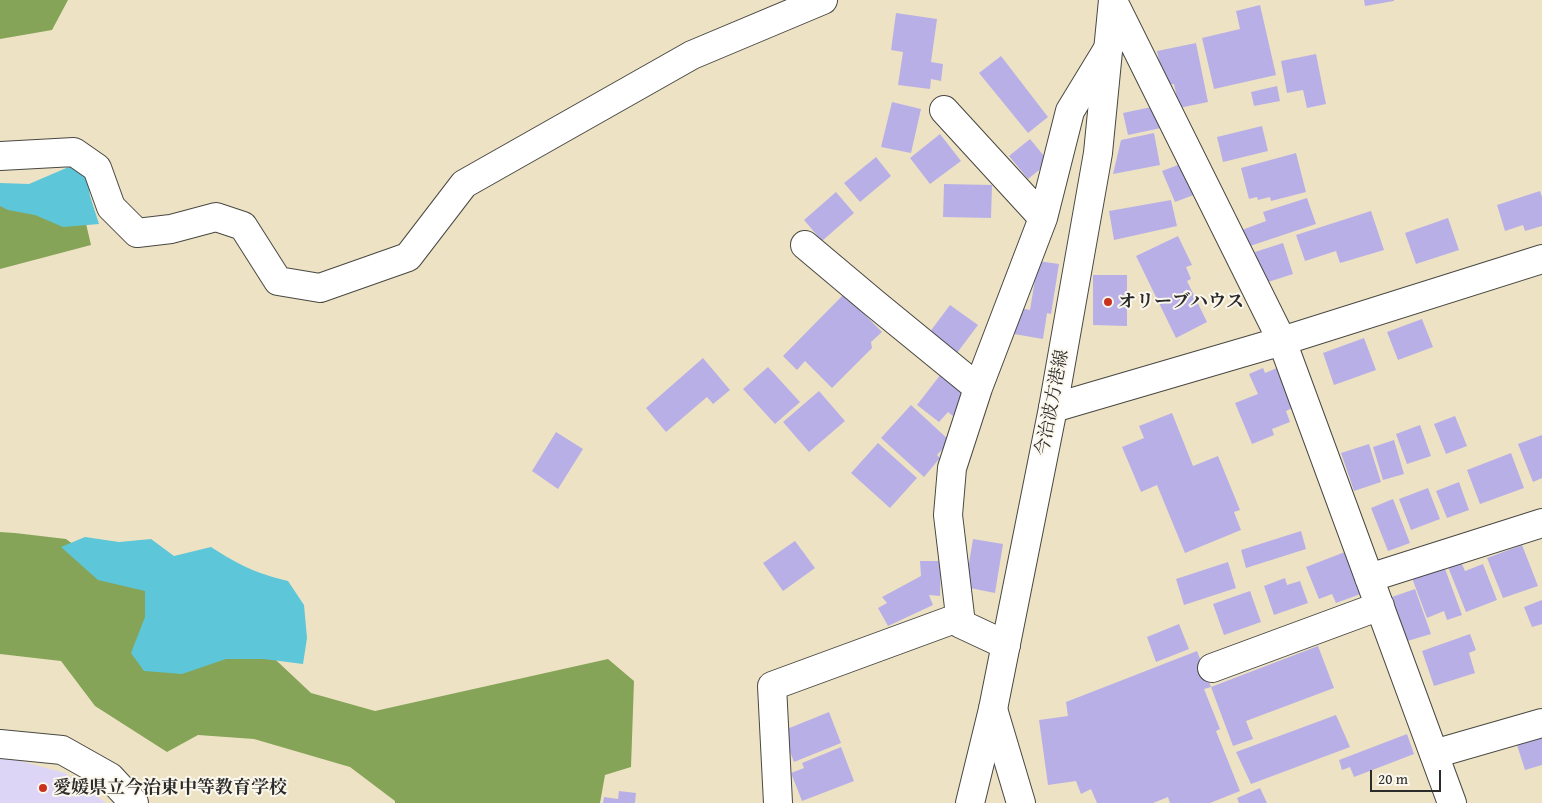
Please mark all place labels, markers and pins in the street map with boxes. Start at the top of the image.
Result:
place label: オリーブハウス [1118,291,1244,313]
marker: オリーブハウス [1102,296,1114,308]
place label: 愛媛県立今治東中等教育学校 [53,777,287,799]
marker: 愛媛県立今治東中等教育学校 [37,782,49,794]

